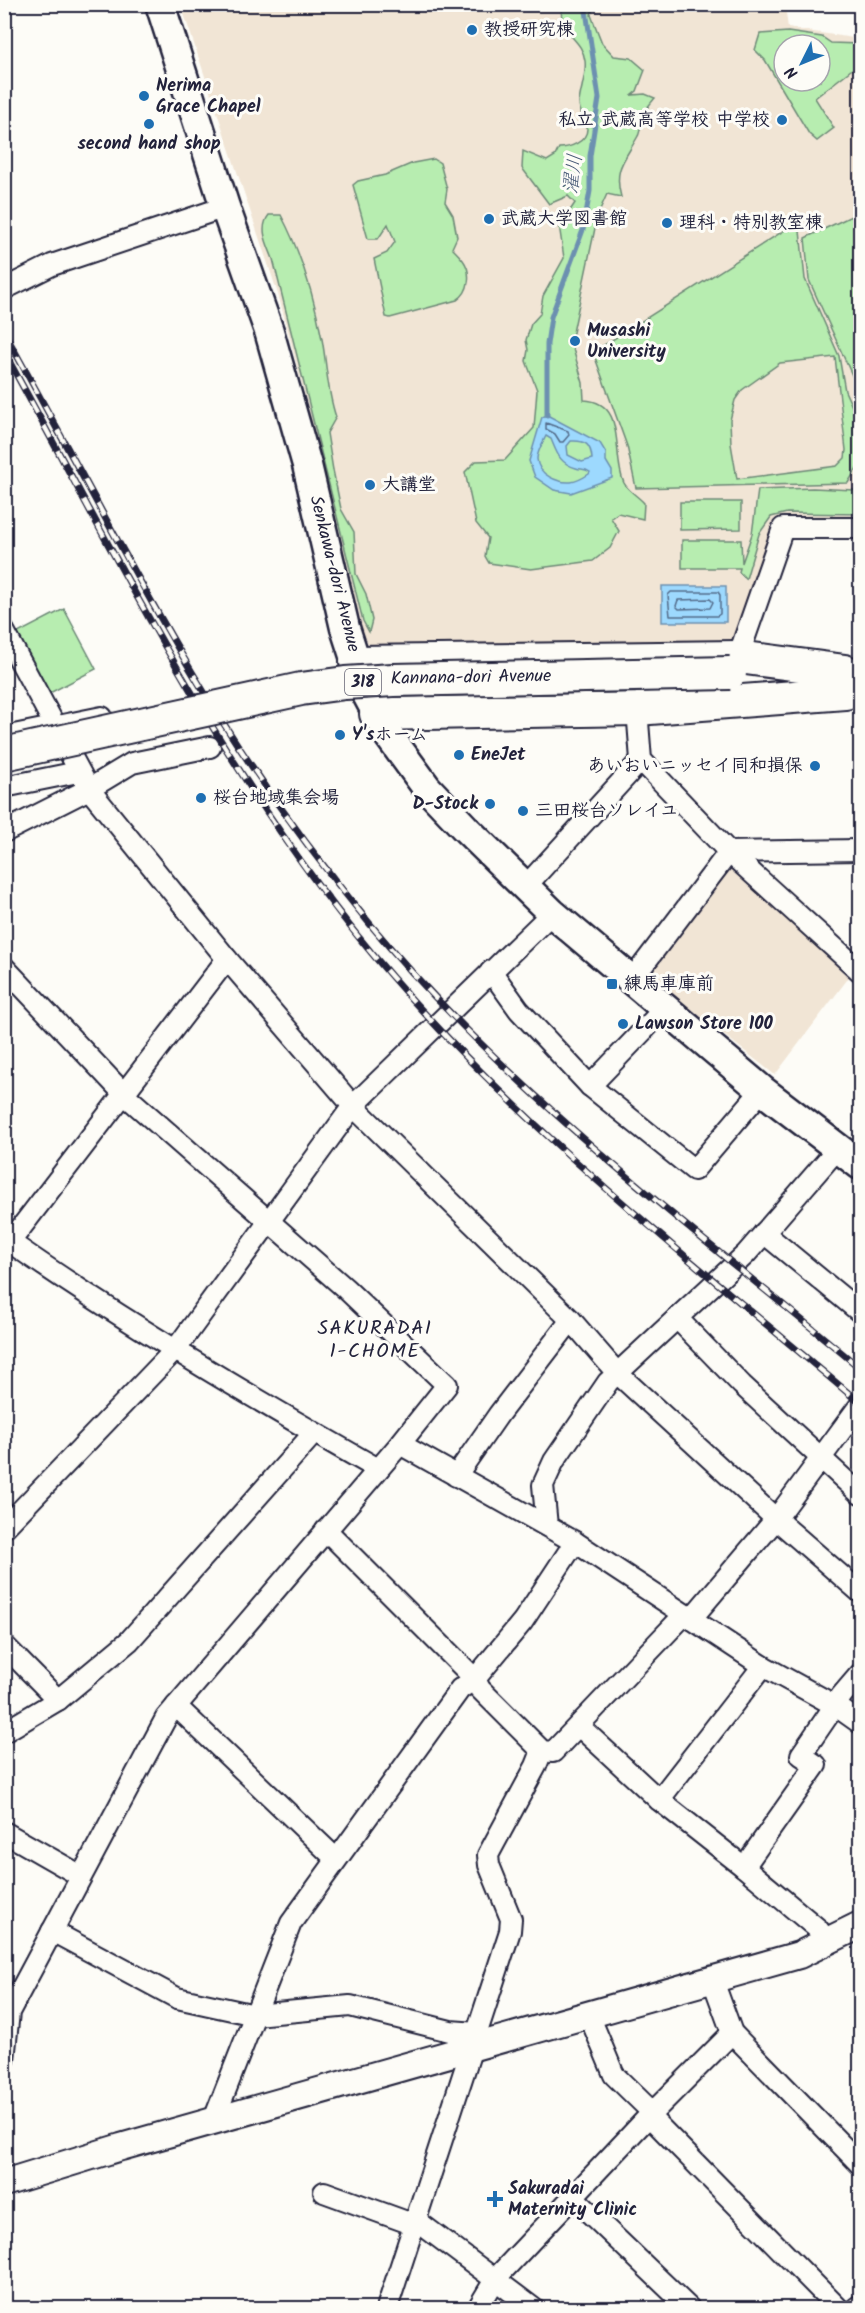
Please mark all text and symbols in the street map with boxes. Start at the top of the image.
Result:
place label: 教授研究棟 [484,16,574,45]
marker: 教授研究棟 [465,23,479,37]
north arrow [772,33,832,93]
text: N [780,60,805,84]
place label: Nerima Grace Chapel [156,72,261,122]
marker: Nerima Grace Chapel [137,89,151,103]
place label: 私立 武蔵高等学校 中学校 [558,106,770,135]
marker: 私立 武蔵高等学校 中学校 [775,113,789,127]
marker: second hand shop [142,117,156,131]
place label: second hand shop [77,130,221,159]
water label: 濯川 [556,152,592,196]
place label: 武蔵大学図書館 [501,205,627,234]
place label: 理科・特別教室棟 [679,209,823,238]
marker: 武蔵大学図書館 [482,212,496,226]
marker: 理科・特別教室棟 [660,216,674,230]
place label: Musashi University [587,317,666,367]
marker: Musashi University [568,334,582,348]
place label: 大講堂 [382,471,436,500]
marker: 大講堂 [363,478,377,492]
street label: Senkawa-dori Avenue [301,493,367,655]
street label: Kannana-dori Avenue [390,662,552,694]
road number: 318 [345,669,381,695]
place label: Y'sホーム [352,721,428,750]
marker: Y'sホーム [333,728,347,742]
place label: EneJet [471,741,526,770]
marker: EneJet [452,748,466,762]
place label: あいおいニッセイ同和損保 [587,752,803,781]
marker: あいおいニッセイ同和損保 [808,759,822,773]
place label: 桜台地域集会場 [213,784,339,813]
place label: D-Stock [413,790,479,819]
marker: 桜台地域集会場 [194,791,208,805]
marker: D-Stock [483,797,497,811]
place label: 三田桜台ソレイユ [535,797,678,826]
marker: 三田桜台ソレイユ [516,804,530,818]
place label: 練馬車庫前 [624,970,714,999]
marker: 練馬車庫前 [605,977,619,991]
place label: Lawson Store 100 [635,1010,773,1039]
marker: Lawson Store 100 [616,1017,630,1031]
district label: SAKURADAI 1-CHOME [317,1313,433,1368]
place label: Sakuradai Maternity Clinic [508,2175,637,2225]
marker: Sakuradai Maternity Clinic [486,2190,504,2208]

